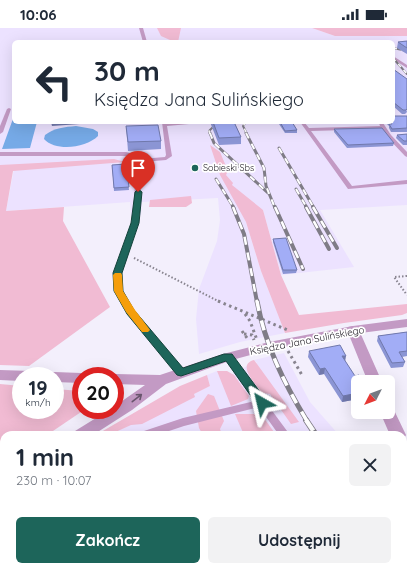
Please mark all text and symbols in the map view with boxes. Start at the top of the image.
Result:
text: 10:06 [20,5,57,24]
text: 30 m [94,53,160,88]
icon: left [28,56,80,108]
text: Księdza Jana Sulińskiego [94,88,304,111]
pin [121,151,155,192]
icon: arrive [127,157,149,179]
place label: Sobieski Sbs [203,162,254,173]
marker: Sobieski Sbs [190,163,200,173]
street label: Księdza Jana Sulińskiego [249,323,366,358]
speed limit sign: 20 [72,367,124,419]
text: 19 [28,375,48,400]
north arrow [351,375,395,419]
map controls [351,375,395,419]
position arrow [241,382,283,424]
one-way arrow [131,394,142,403]
text: km/h [25,396,51,409]
text: 1 min [16,442,74,472]
button: close [349,444,391,486]
text: 230 m · 10:07 [16,472,91,488]
button: Zakończ [16,517,200,563]
button: Udostępnij [208,517,391,563]

